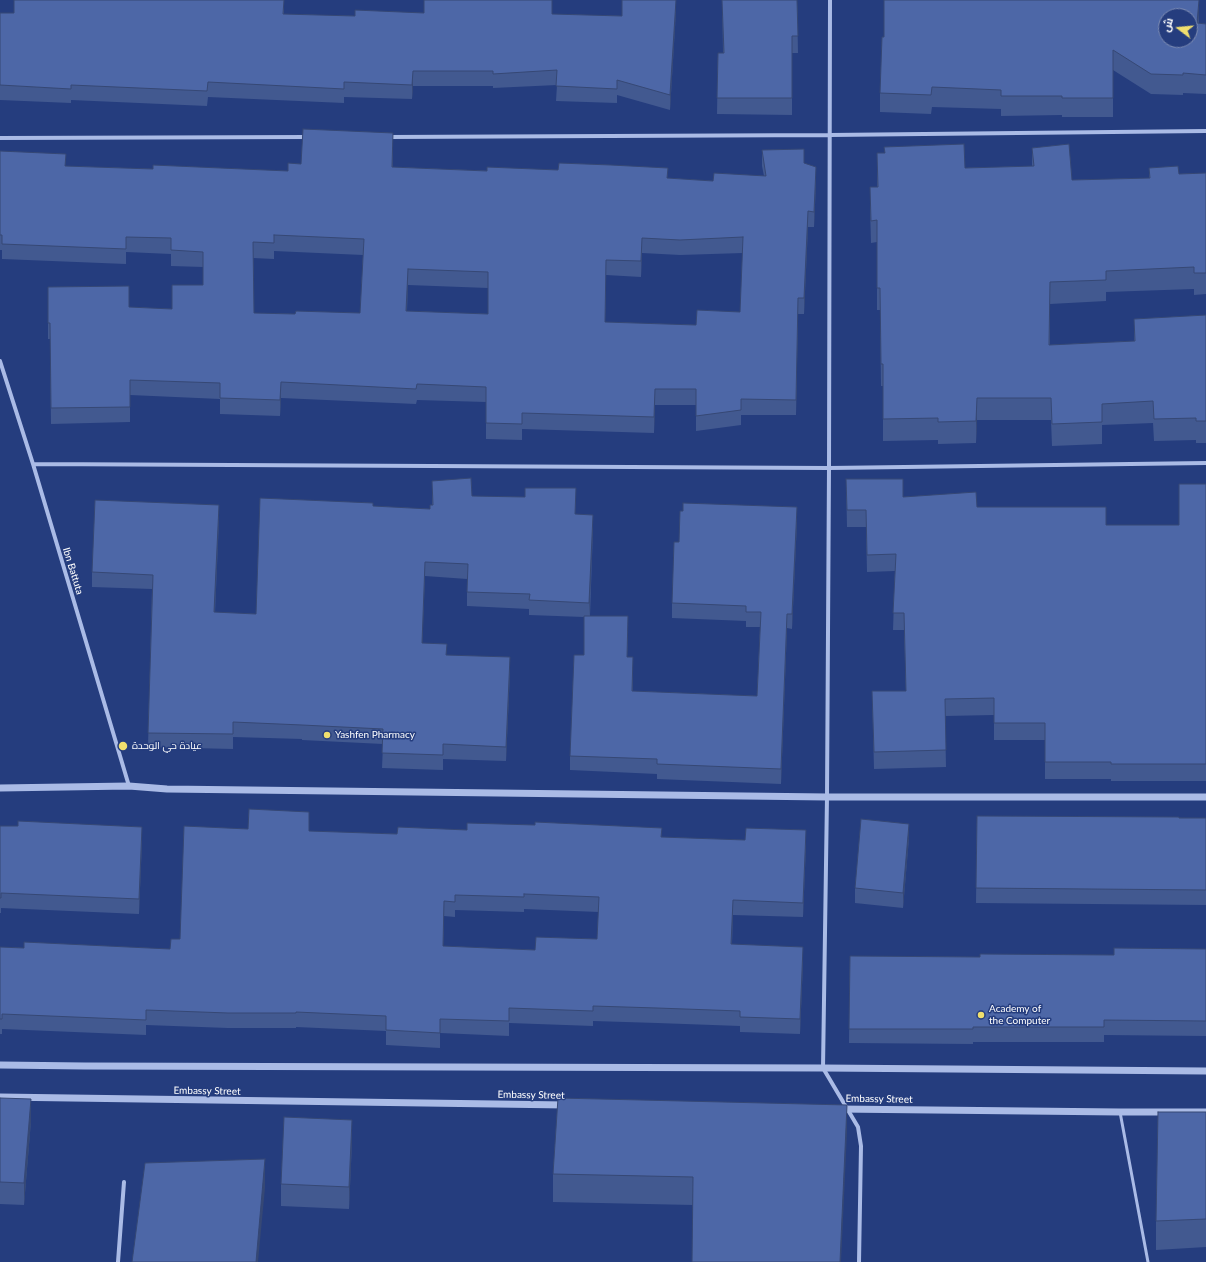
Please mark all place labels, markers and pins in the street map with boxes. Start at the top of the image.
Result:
place label: Yashfen Pharmacy [335,729,415,741]
marker: Yashfen Pharmacy [322,730,332,740]
marker: عيادة حي الوحدة [117,740,129,752]
place label: عيادة حي الوحدة [132,740,202,752]
place label: Academy of the Computer [989,1003,1050,1026]
marker: Academy of the Computer [976,1010,986,1020]

